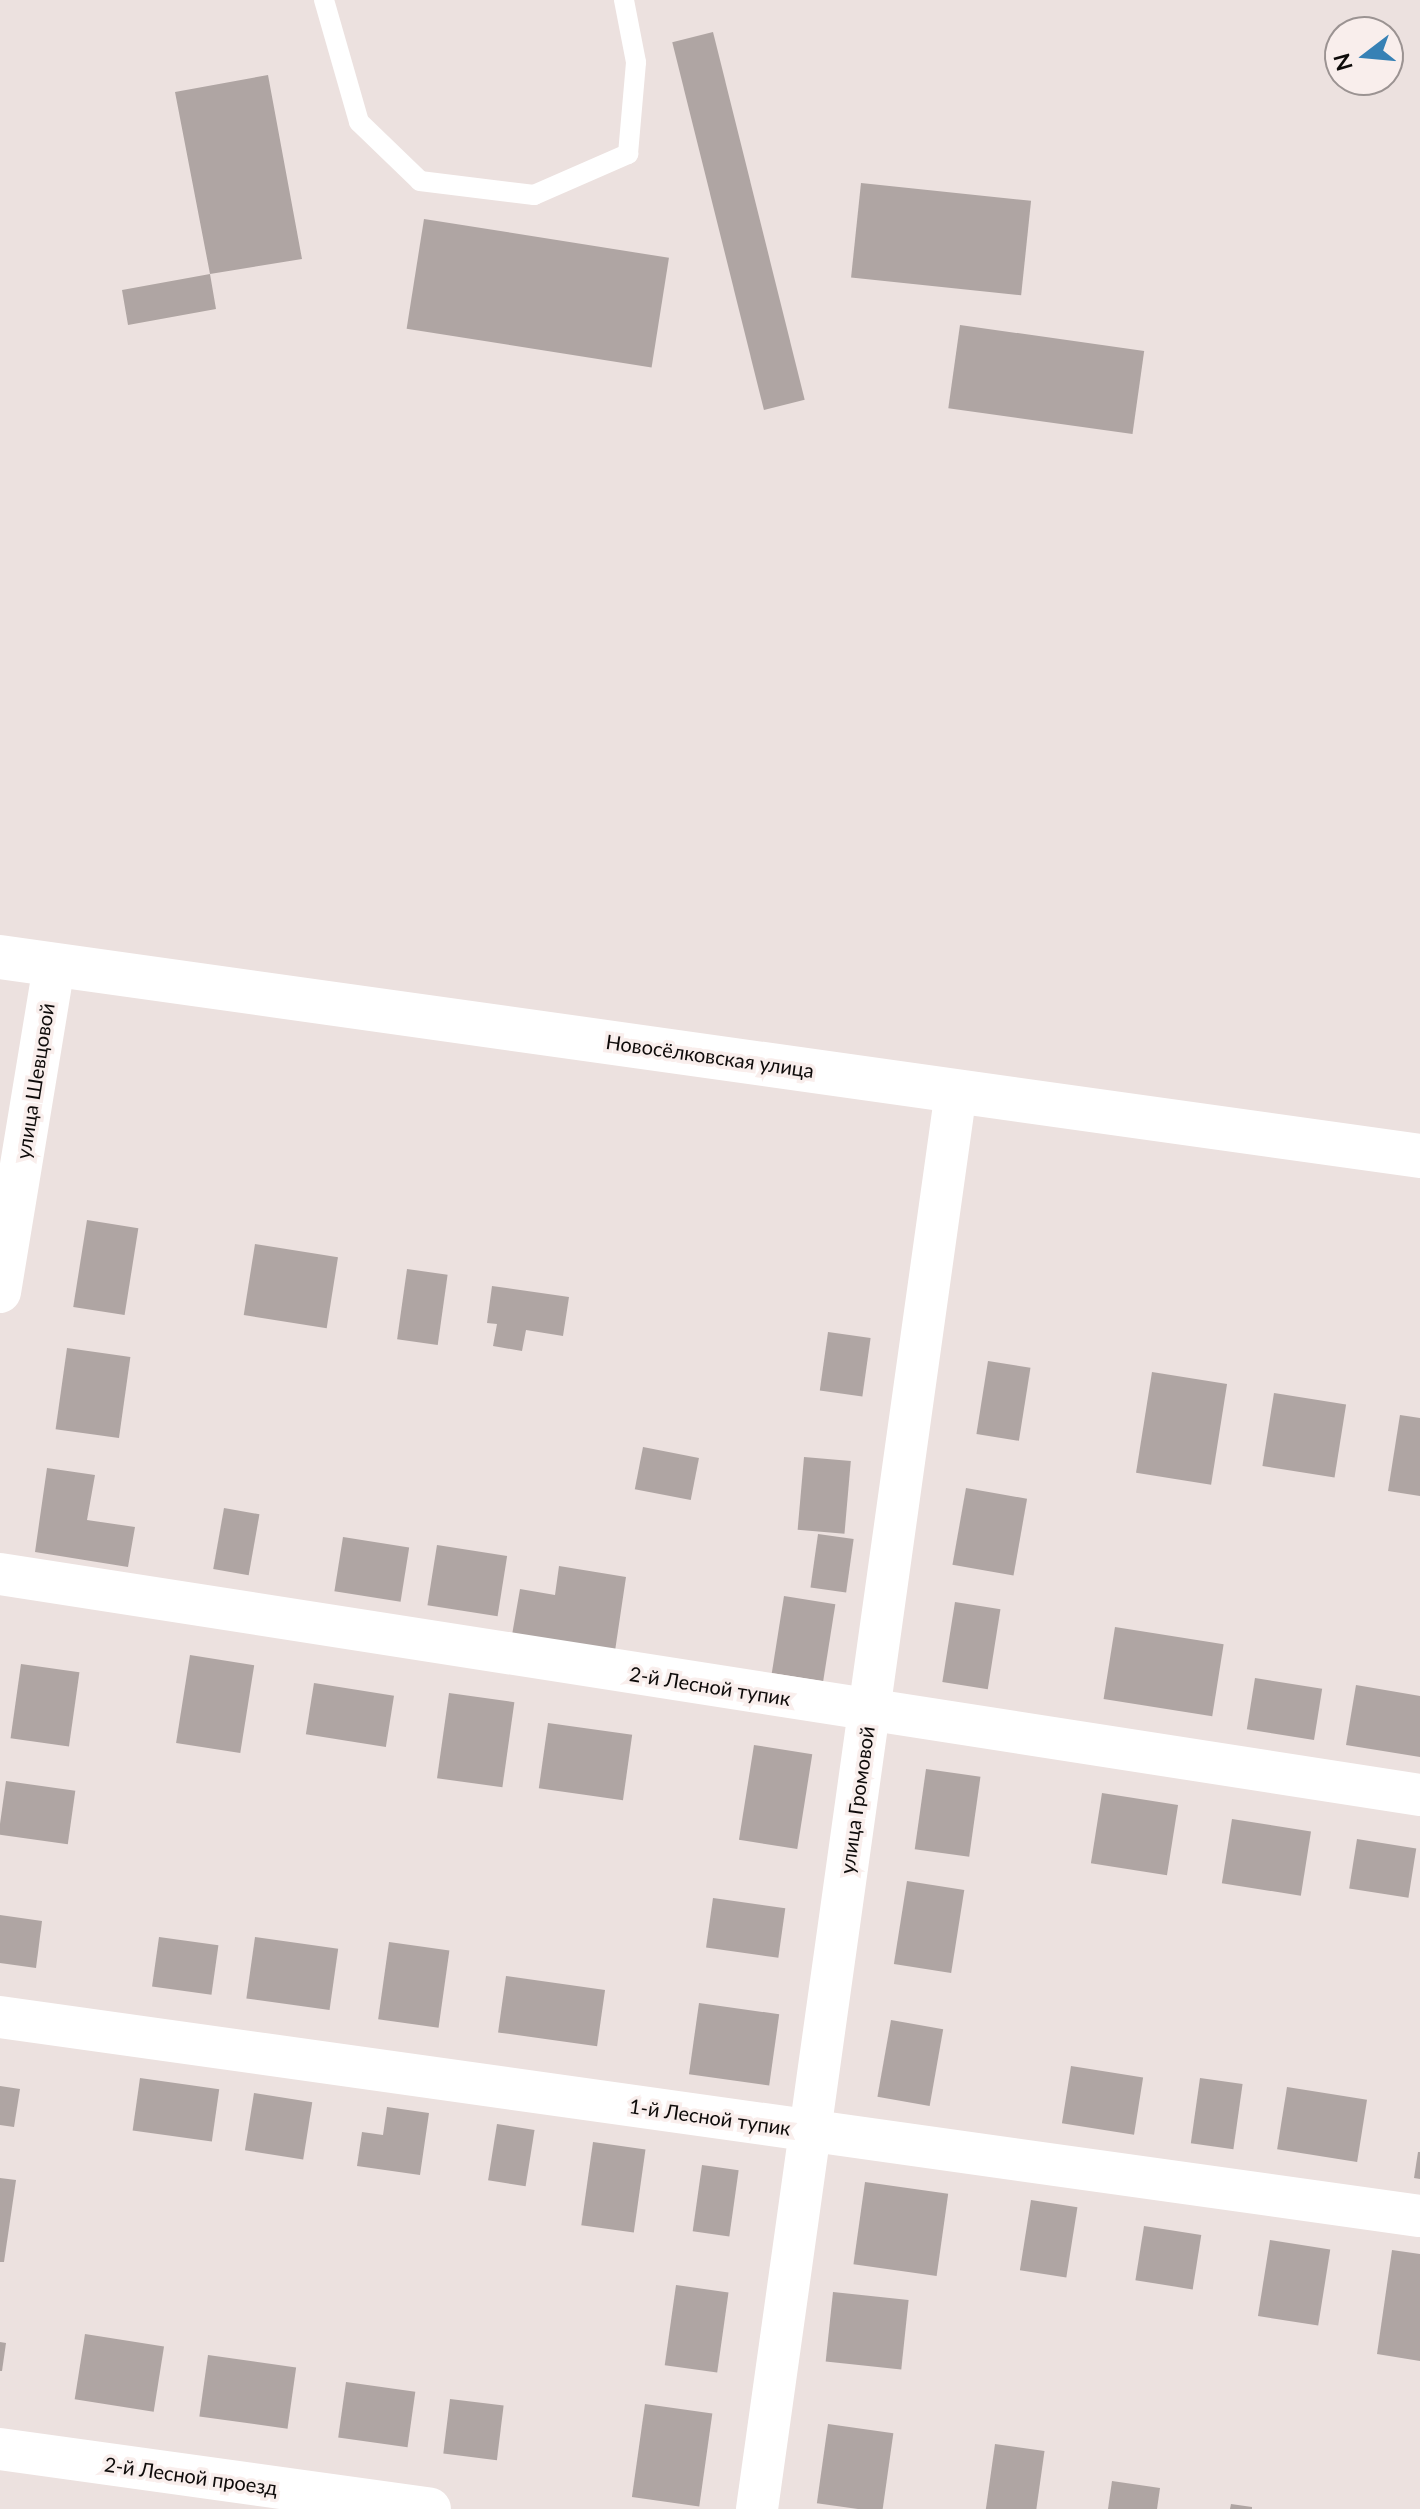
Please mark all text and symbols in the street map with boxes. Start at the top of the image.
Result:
north arrow [1324,16,1404,96]
text: N [1327,50,1358,74]
street label: улица Шевцовой [11,1001,59,1161]
street label: Новосёлковская улица [604,1030,816,1082]
street label: 2-й Лесной тупик [628,1661,792,1711]
street label: улица Громовой [835,1725,879,1875]
street label: 1-й Лесной тупик [628,2094,792,2140]
street label: 2-й Лесной проезд [103,2452,279,2500]

